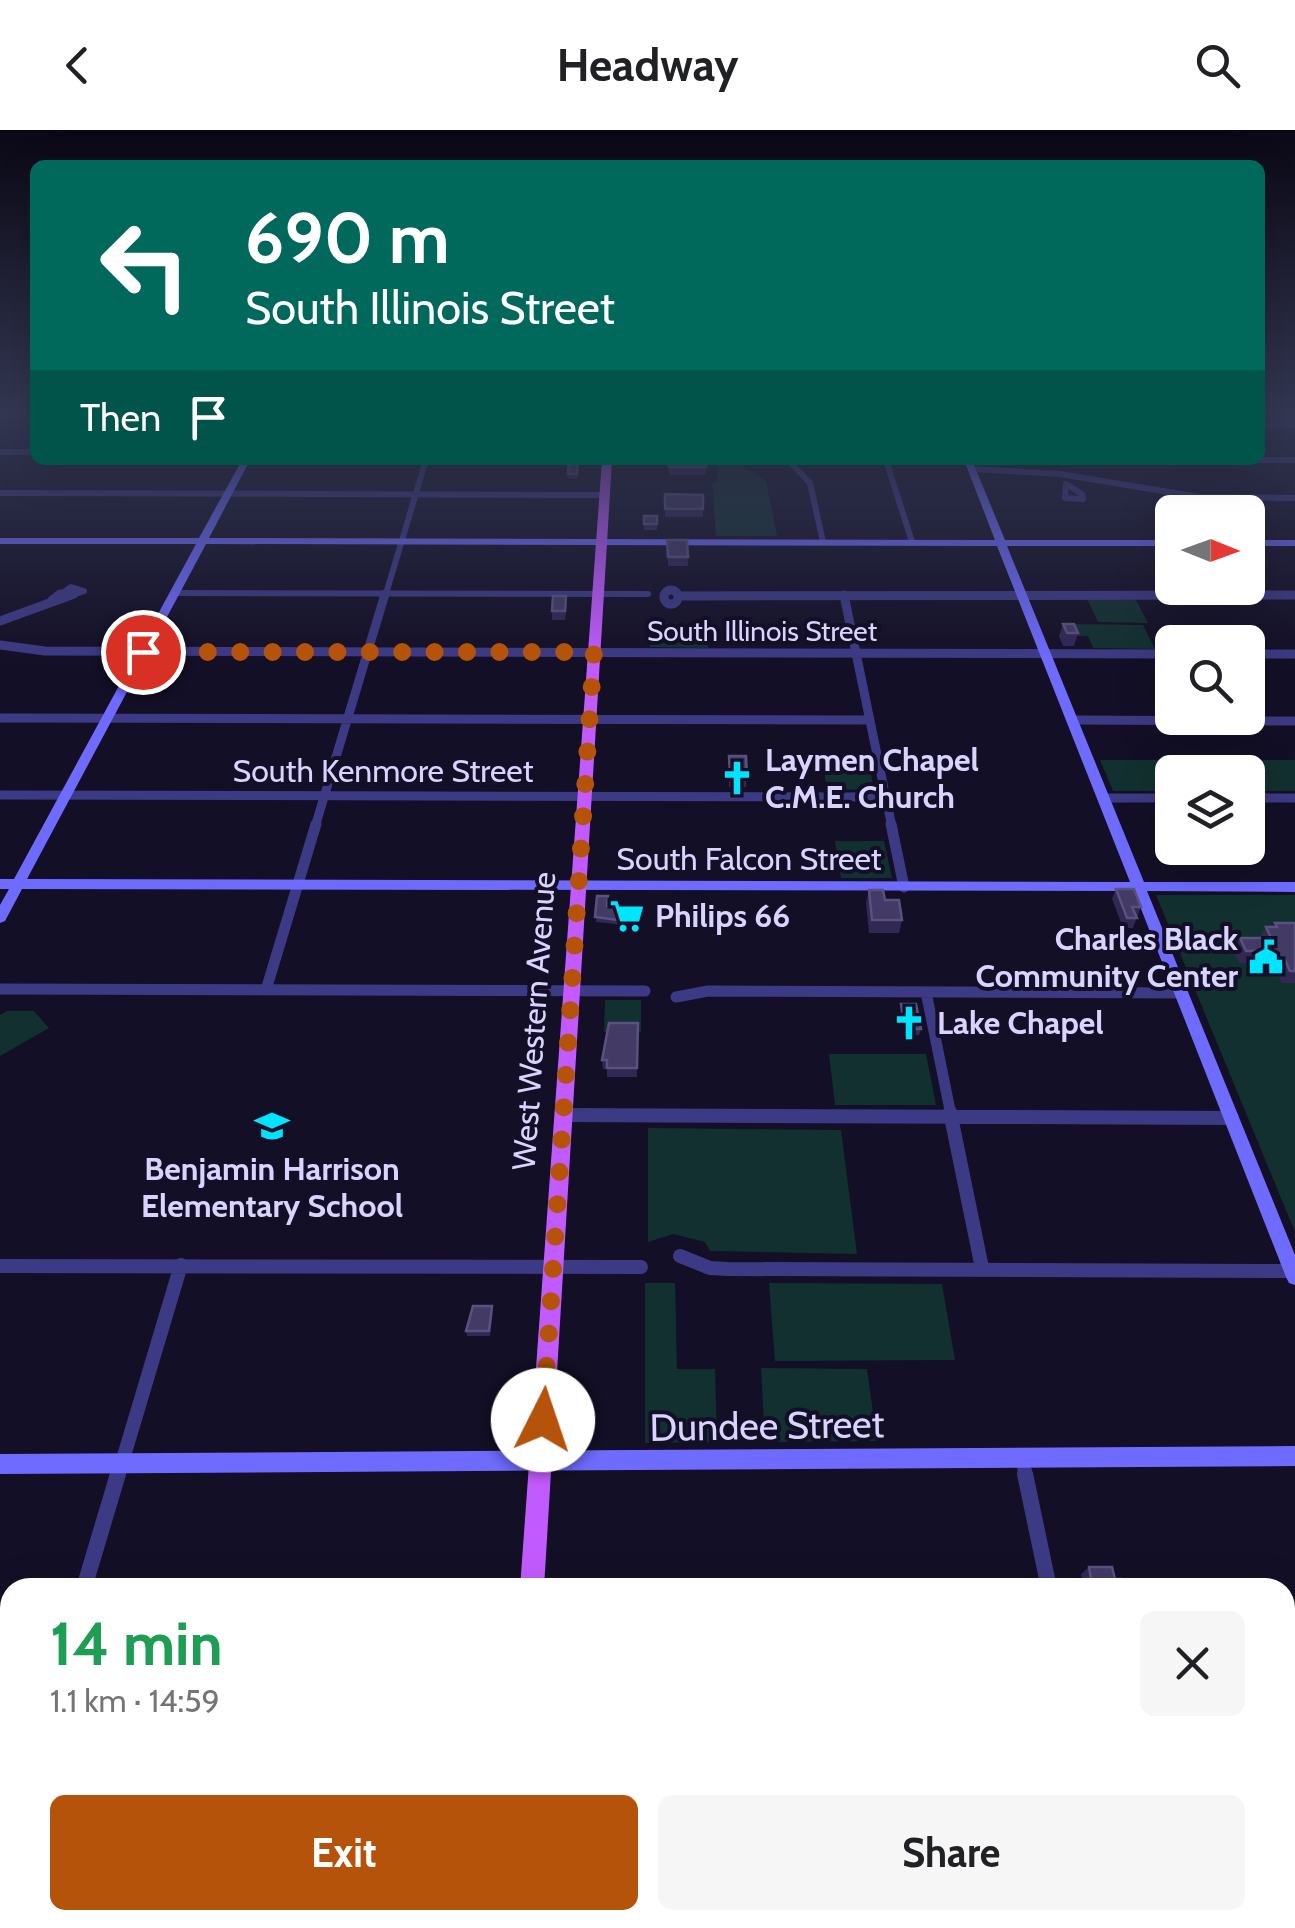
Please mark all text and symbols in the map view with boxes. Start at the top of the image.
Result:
icon: back [50,38,105,93]
text: Headway [557,38,738,92]
icon: search [1190,38,1245,93]
text: 690 m [245,195,450,281]
icon: left [80,200,210,330]
text: South Illinois Street [245,281,615,335]
icon: arrive [181,390,236,445]
text: Then [80,394,161,441]
north arrow [1155,495,1265,605]
map controls [1155,495,1265,865]
pin [101,610,186,695]
street label: South Illinois Street [647,614,877,648]
icon: arrive [116,625,171,680]
button: search [1155,625,1265,735]
place label: Laymen Chapel C.M.E. Church [765,740,979,816]
street label: South Kenmore Street [233,751,534,790]
button: layers [1155,755,1265,865]
church icon: Laymen Chapel C.M.E. Church [718,759,756,797]
street label: South Falcon Street [616,839,882,878]
street label: West Western Avenue [504,870,563,1171]
place label: Philips 66 [655,896,790,935]
supermarket icon: Philips 66 [608,897,646,935]
place label: Charles Black Community Center [976,919,1238,995]
public building icon: Charles Black Community Center [1247,938,1285,976]
place label: Lake Chapel [937,1003,1104,1042]
church icon: Lake Chapel [890,1004,928,1042]
school or university icon: Benjamin Harrison Elementary School [253,1107,291,1145]
place label: Benjamin Harrison Elementary School [141,1149,403,1225]
position arrow [491,1368,595,1472]
street label: Dundee Street [649,1400,885,1451]
text: 14 min [50,1607,223,1680]
button: close [1140,1611,1245,1716]
text: 1.1 km · 14:59 [50,1681,220,1720]
button: Exit [50,1795,638,1910]
button: Share [658,1795,1245,1910]

